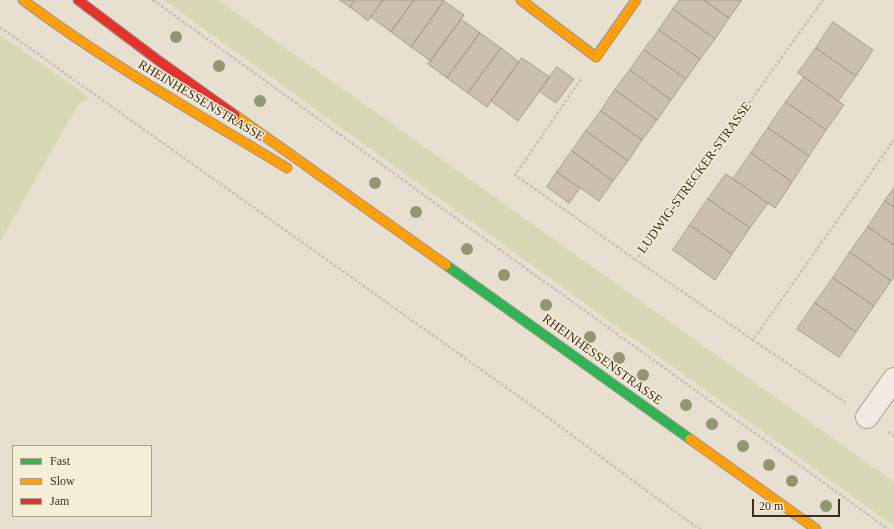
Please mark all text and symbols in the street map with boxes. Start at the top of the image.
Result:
street label: RHEINHESSENSTRASSE [135,57,267,145]
street label: LUDWIG-STRECKER-STRASSE [635,99,755,257]
street label: RHEINHESSENSTRASSE [539,311,665,409]
legend [12,445,152,517]
text: Fast [50,454,70,468]
text: Slow [50,474,75,488]
scale bar [754,491,842,517]
text: Jam [50,494,69,508]
text: 20 m [759,499,783,513]

